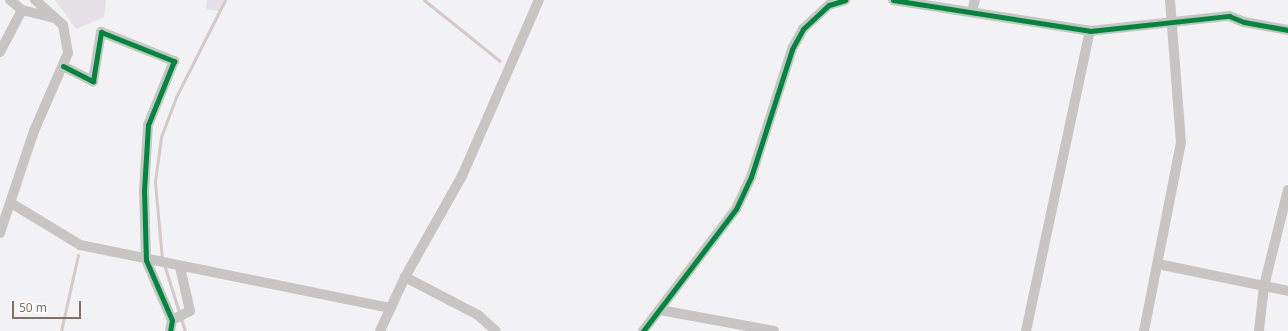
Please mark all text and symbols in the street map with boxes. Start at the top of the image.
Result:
scale bar [14,293,83,319]
text: 50 m [19,299,47,316]

